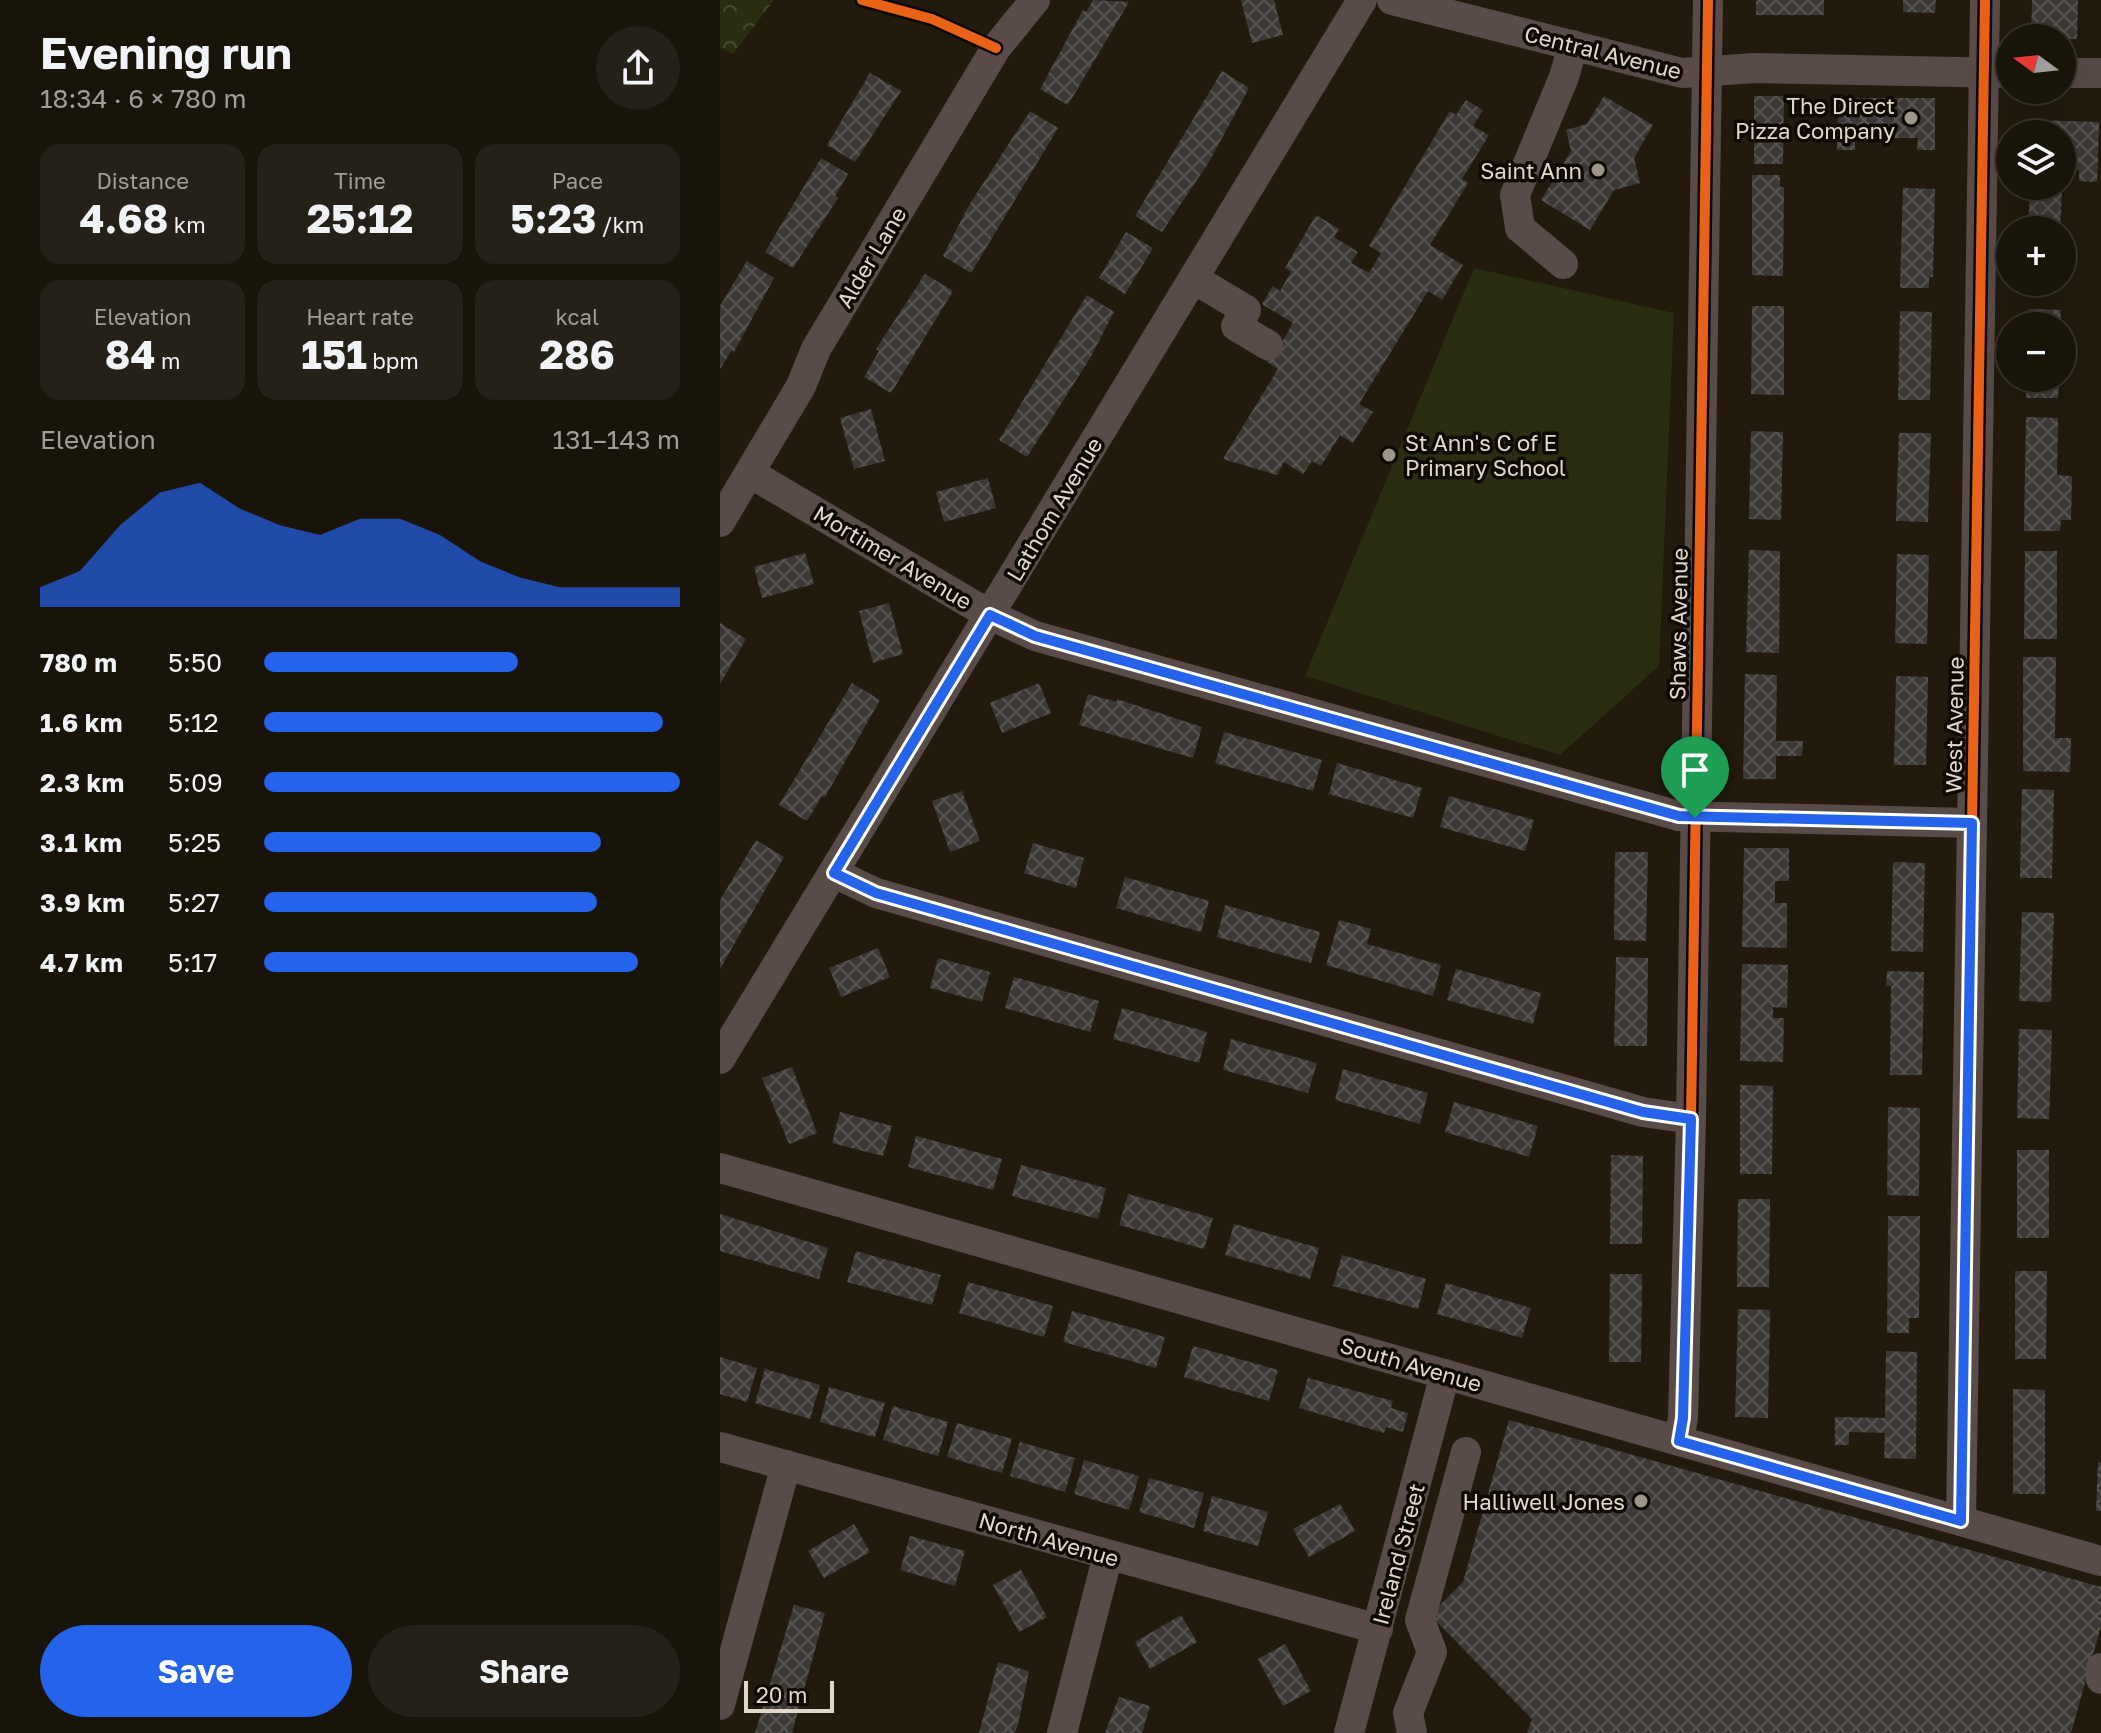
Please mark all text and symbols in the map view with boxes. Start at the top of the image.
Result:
street label: Central Avenue [1522,19,1684,85]
north arrow [1996,24,2076,104]
map controls [1996,24,2076,392]
text: Evening run [40,26,292,79]
button: share [596,26,680,110]
text: 18:34 · 6 × 780 m [40,83,246,114]
place label: The Direct Pizza Company [1735,92,1895,144]
marker: The Direct Pizza Company [1902,109,1920,127]
button: layers [1996,120,2076,200]
place label: Saint Ann [1480,157,1582,184]
marker: Saint Ann [1589,161,1607,179]
text: Distance [96,167,189,194]
text: Time [334,167,386,194]
text: Pace [552,167,603,194]
text: 4.68 [80,194,168,242]
text: 25:12 [307,194,413,242]
text: 5:23 [510,194,596,242]
street label: Alder Lane [830,202,912,312]
text: km [168,211,206,238]
text: /km [596,211,644,238]
button: + [1996,216,2076,296]
text: Elevation [94,303,192,330]
text: Heart rate [306,303,414,330]
text: kcal [556,303,599,330]
button: − [1996,312,2076,392]
text: 84 [105,330,155,378]
text: 151 [301,330,367,378]
text: 286 [540,330,615,378]
text: m [155,347,180,374]
text: bpm [367,347,419,374]
text: Elevation [40,424,156,455]
text: 131–143 m [553,424,680,455]
place label: St Ann's C of E Primary School [1405,429,1566,481]
street label: Lathom Avenue [1000,432,1108,586]
marker: St Ann's C of E Primary School [1380,446,1398,464]
street label: Mortimer Avenue [809,499,977,615]
street label: Shaws Avenue [1663,548,1693,700]
text: 780 m [40,647,117,678]
text: 5:50 [168,647,222,678]
street label: West Avenue [1939,656,1969,794]
text: 1.6 km [40,707,123,738]
text: 5:12 [168,707,219,738]
pin [1661,736,1729,818]
icon: arrive [1673,748,1717,792]
text: 2.3 km [40,767,124,798]
text: 5:09 [168,767,223,798]
text: 3.1 km [40,827,122,858]
text: 5:25 [168,827,221,858]
text: 3.9 km [40,887,125,918]
text: 5:27 [168,887,220,918]
text: 4.7 km [40,947,123,978]
text: 5:17 [168,947,217,978]
street label: South Avenue [1337,1331,1485,1397]
street label: Ireland Street [1366,1480,1430,1628]
place label: Halliwell Jones [1463,1488,1625,1515]
marker: Halliwell Jones [1632,1492,1650,1510]
street label: North Avenue [976,1506,1122,1572]
button: Save [40,1625,352,1717]
button: Share [368,1625,680,1717]
scale bar [744,1677,834,1713]
text: 20 m [756,1681,807,1708]

